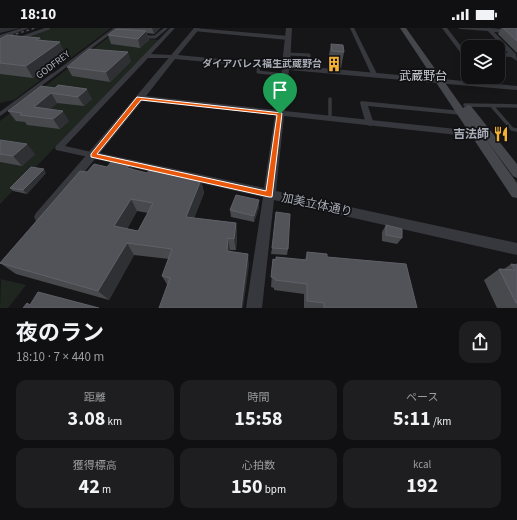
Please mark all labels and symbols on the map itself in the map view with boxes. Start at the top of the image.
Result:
street label: GODFREY [33,47,73,83]
building icon: ダイアパレス福生武蔵野台 [325,55,343,73]
place label: ダイアパレス福生武蔵野台 [202,57,322,71]
district label: 武蔵野台 [399,68,447,85]
pin [263,73,297,114]
restaurant icon: 吉法師 [492,125,510,143]
place label: 吉法師 [453,126,489,143]
street label: 加美立体通り [280,189,354,221]

